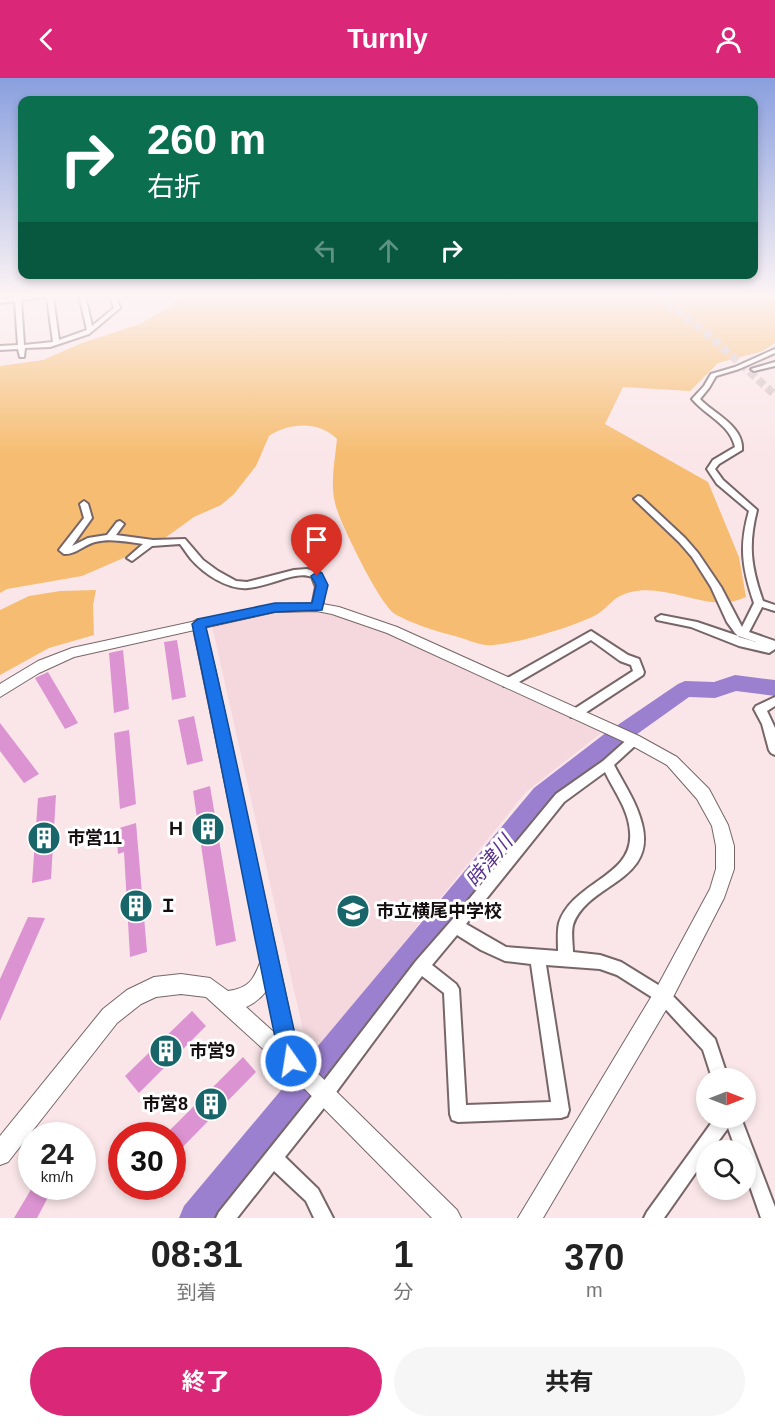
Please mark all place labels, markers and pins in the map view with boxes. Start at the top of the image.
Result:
pin [291,514,342,576]
building icon: Ｈ [190,811,226,847]
place label: Ｈ [167,819,185,839]
building icon: 市営11 [26,820,62,856]
place label: 市営11 [67,828,122,848]
building icon: Ｉ [118,888,154,924]
school or university icon: 市立横尾中学校 [335,893,371,929]
place label: Ｉ [159,896,177,916]
place label: 市立横尾中学校 [376,901,502,921]
building icon: 市営9 [148,1033,184,1069]
place label: 市営9 [189,1041,235,1061]
building icon: 市営8 [193,1086,229,1122]
place label: 市営8 [142,1094,188,1114]

